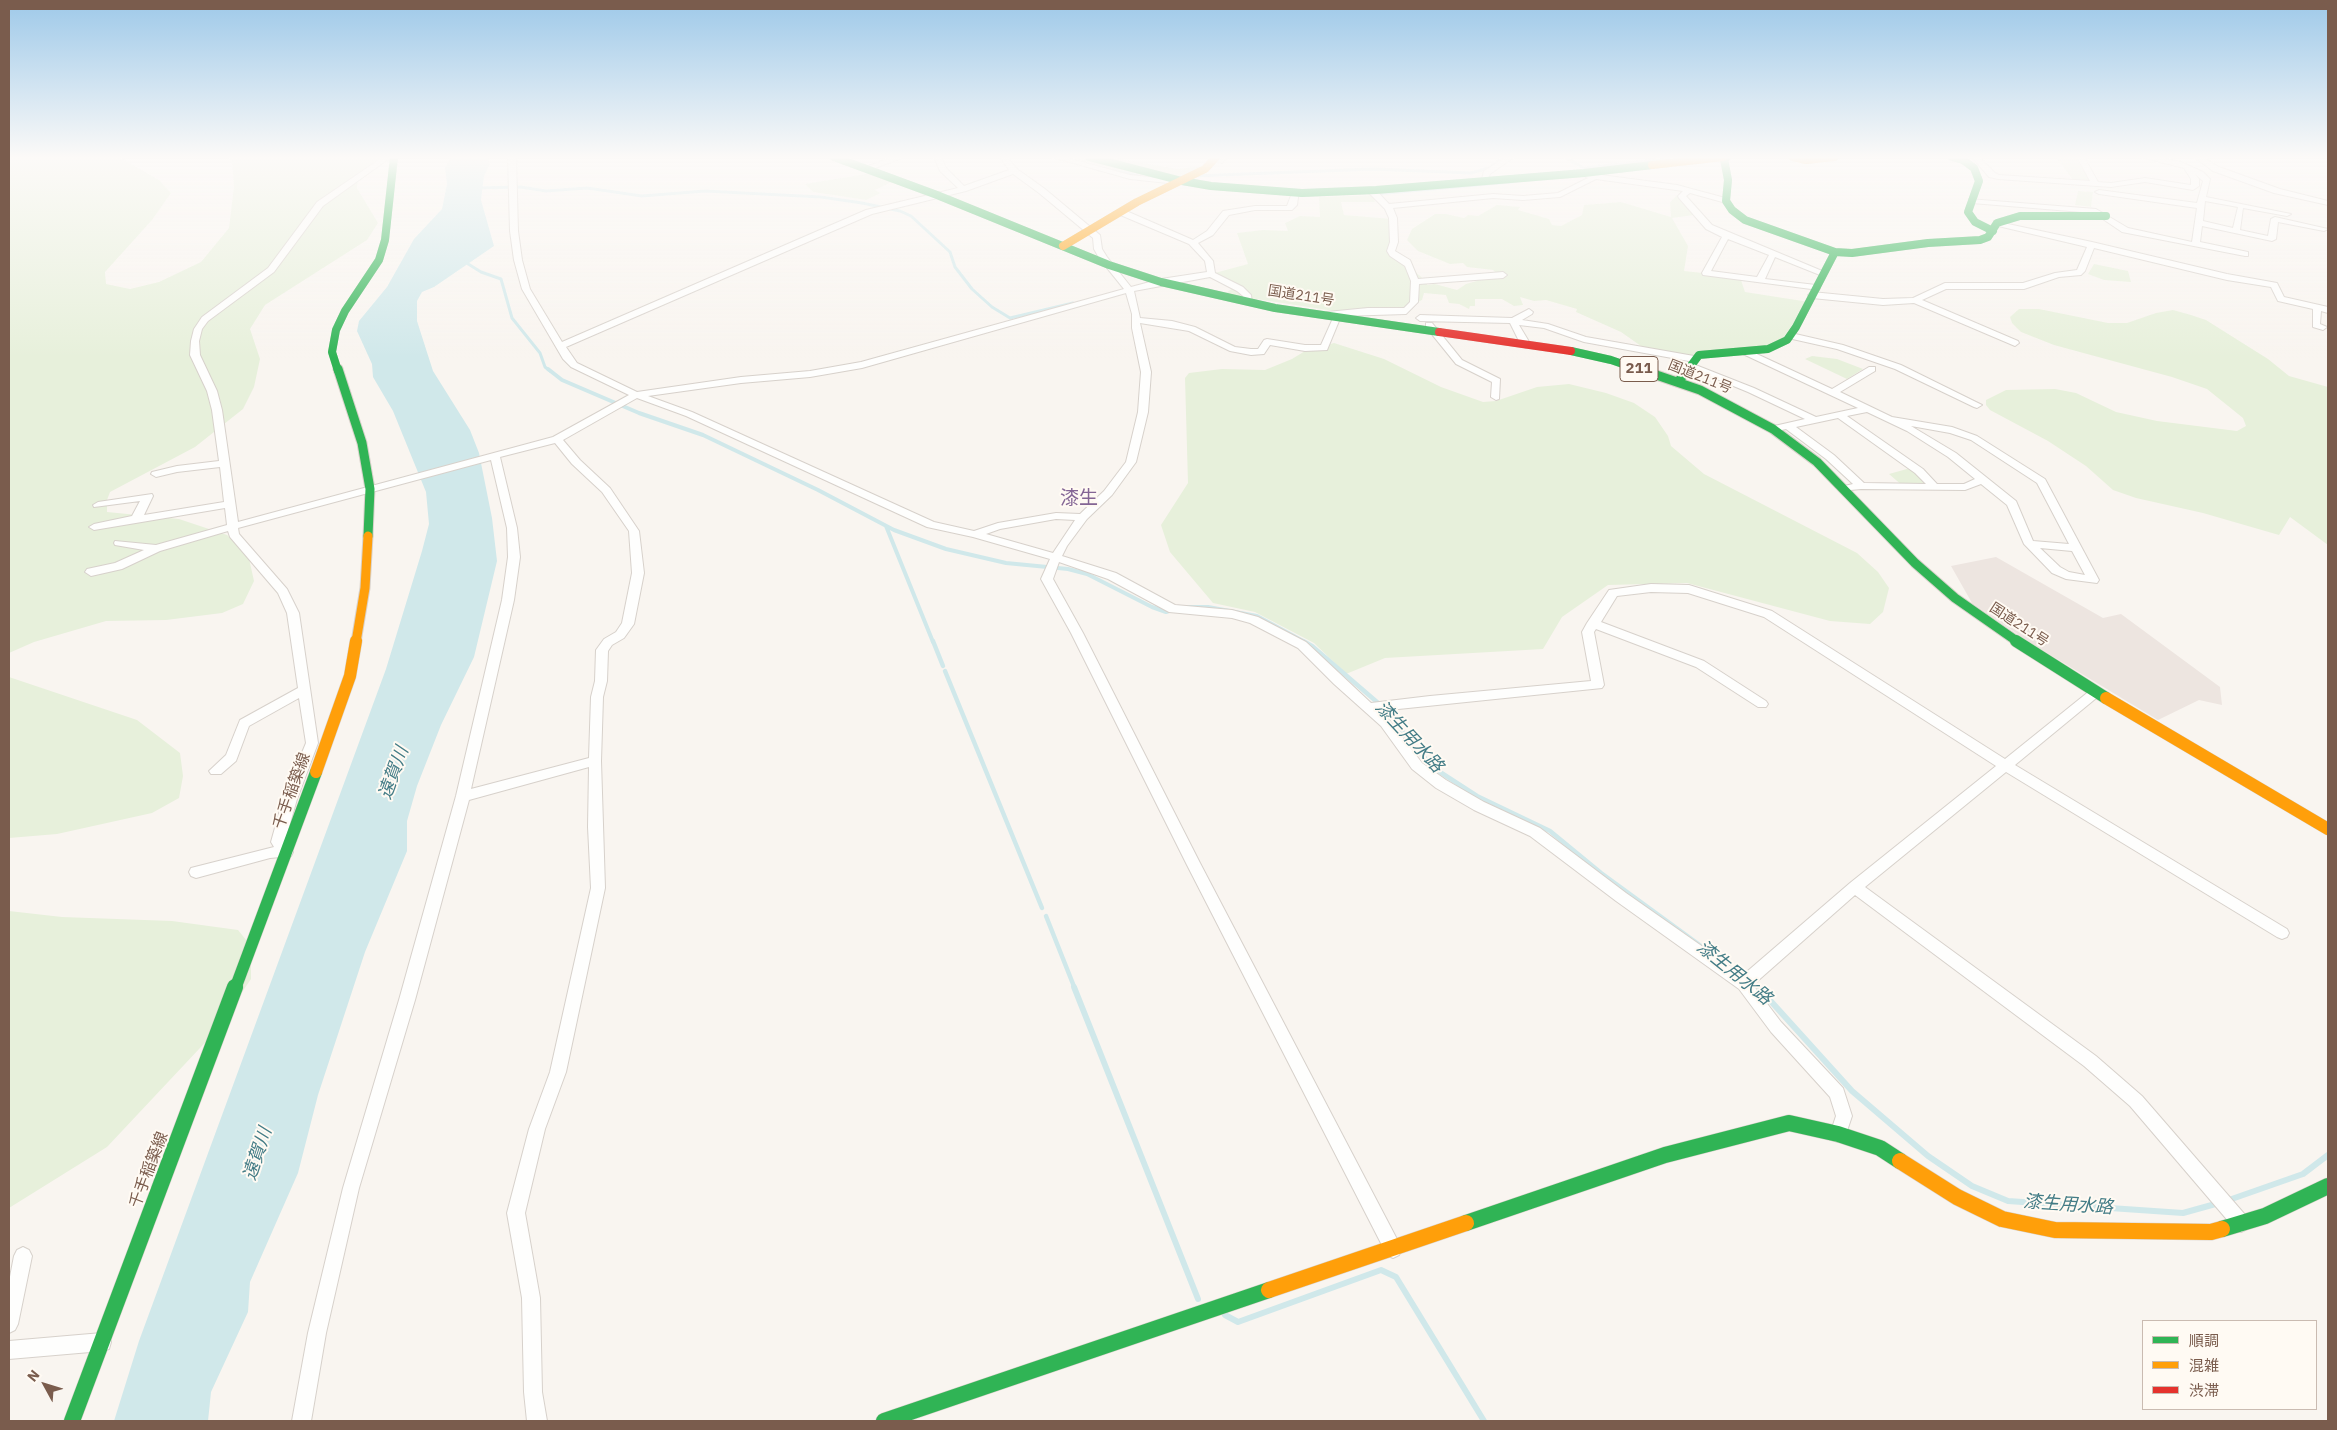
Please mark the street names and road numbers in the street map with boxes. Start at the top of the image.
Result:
street label: 国道211号 [1266,282,1336,310]
road number: 211 [1620,356,1658,382]
street label: 国道211号 [1666,357,1734,397]
street label: 国道211号 [1986,600,2052,650]
street label: 千手稲築線 [269,750,315,832]
street label: 千手稲築線 [126,1129,172,1211]

